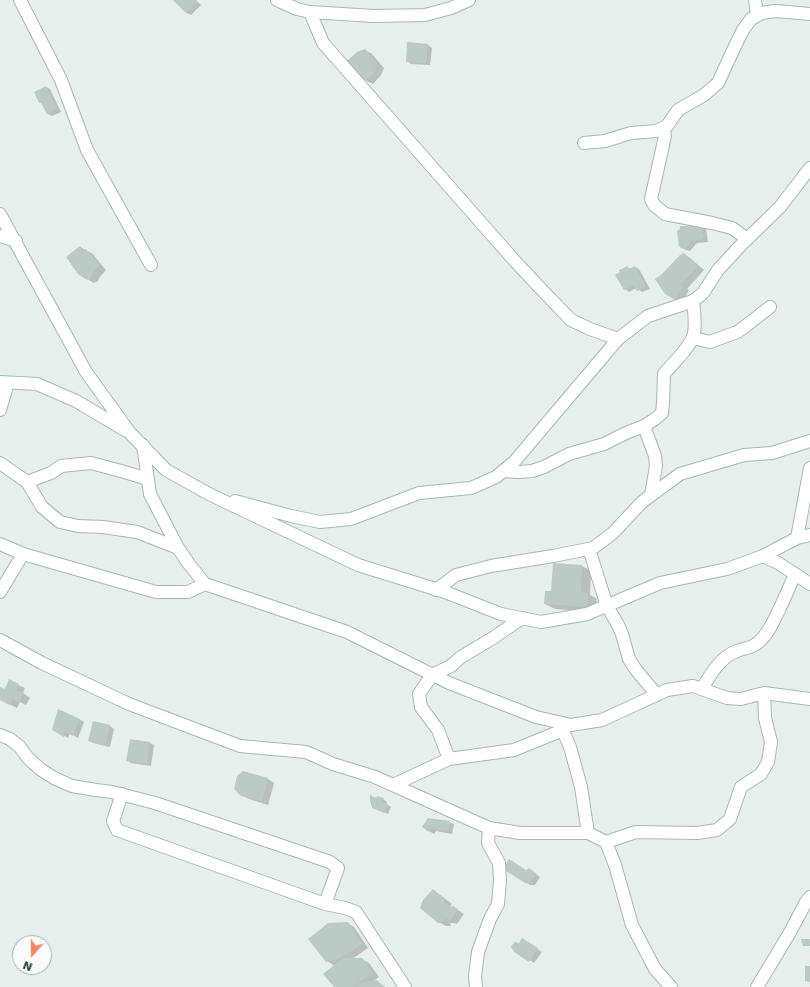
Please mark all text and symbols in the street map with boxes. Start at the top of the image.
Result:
north arrow [12,935,52,975]
text: N [21,958,35,973]

